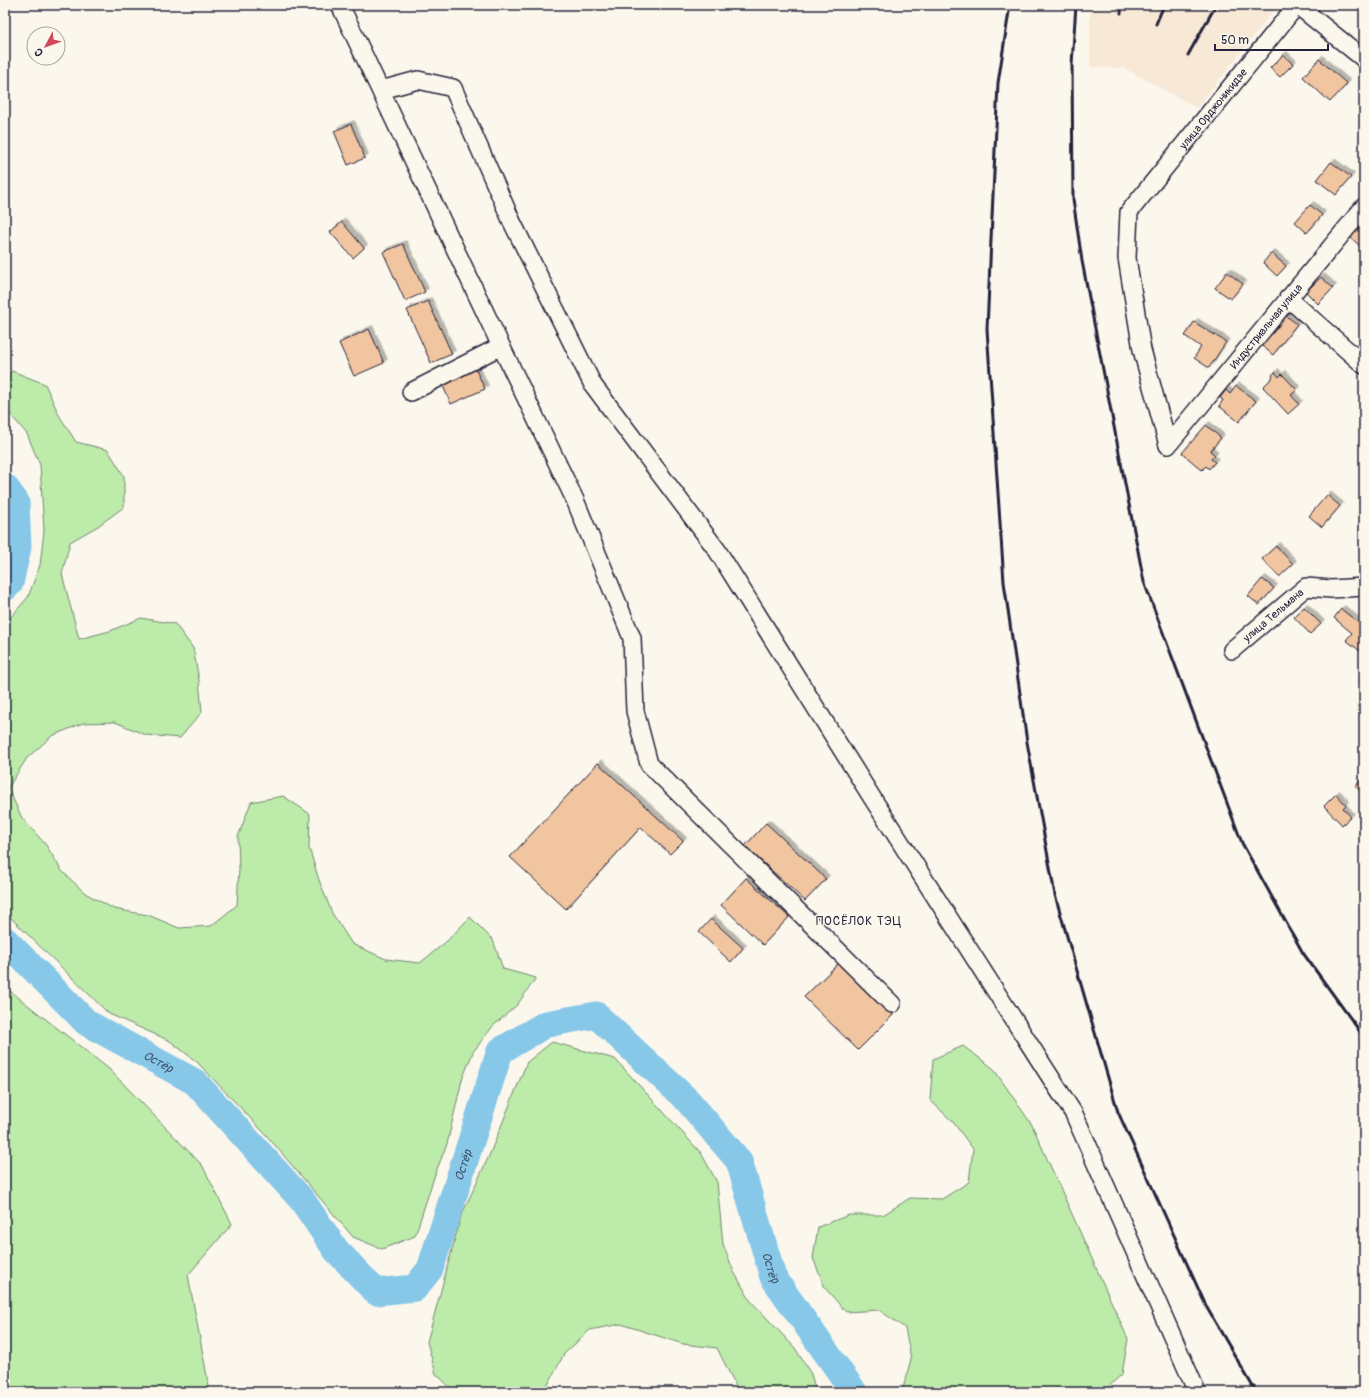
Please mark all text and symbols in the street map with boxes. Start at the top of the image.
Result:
north arrow [26,26,66,66]
scale bar [1215,26,1328,52]
text: 50 m [1221,33,1249,48]
text: С [32,45,46,59]
street label: улица Орджоникидзе [1176,65,1250,152]
street label: Индустриальная улица [1227,281,1305,371]
street label: улица Тельмана [1239,586,1306,645]
district label: ПОСЁЛОК ТЭЦ [816,913,902,929]
water label: Остёр [141,1048,177,1077]
water label: Остёр [451,1147,476,1182]
water label: Остёр [759,1251,783,1288]

